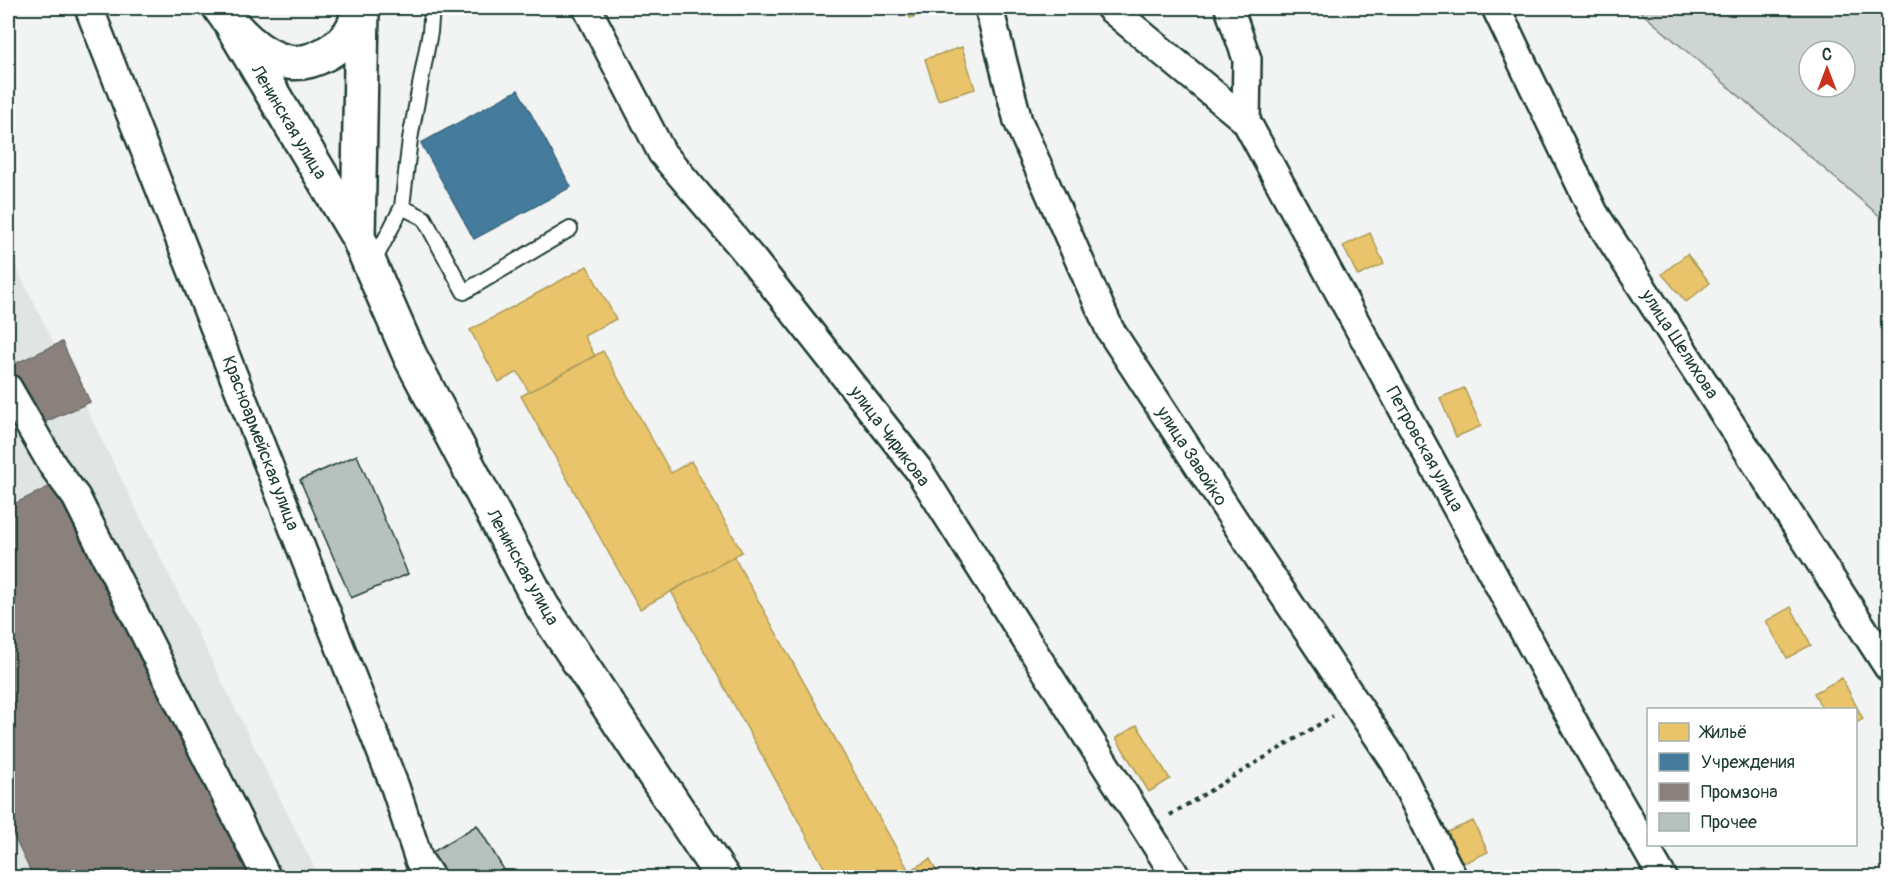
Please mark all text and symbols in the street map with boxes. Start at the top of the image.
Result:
north arrow [1797,39,1857,99]
text: С [1822,45,1832,65]
street label: Ленинская улица [245,60,332,184]
street label: улица Шелихова [1635,284,1723,403]
street label: Красноармейская улица [217,353,304,534]
street label: улица Чирикова [844,381,935,491]
street label: Петровская улица [1381,383,1468,516]
street label: улица Завойко [1150,401,1232,511]
street label: Ленинская улица [481,504,564,630]
legend [1647,708,1857,846]
text: Жильё [1698,721,1747,744]
text: Учреждения [1701,751,1795,774]
text: Промзона [1701,781,1778,804]
text: Прочее [1701,811,1757,834]

